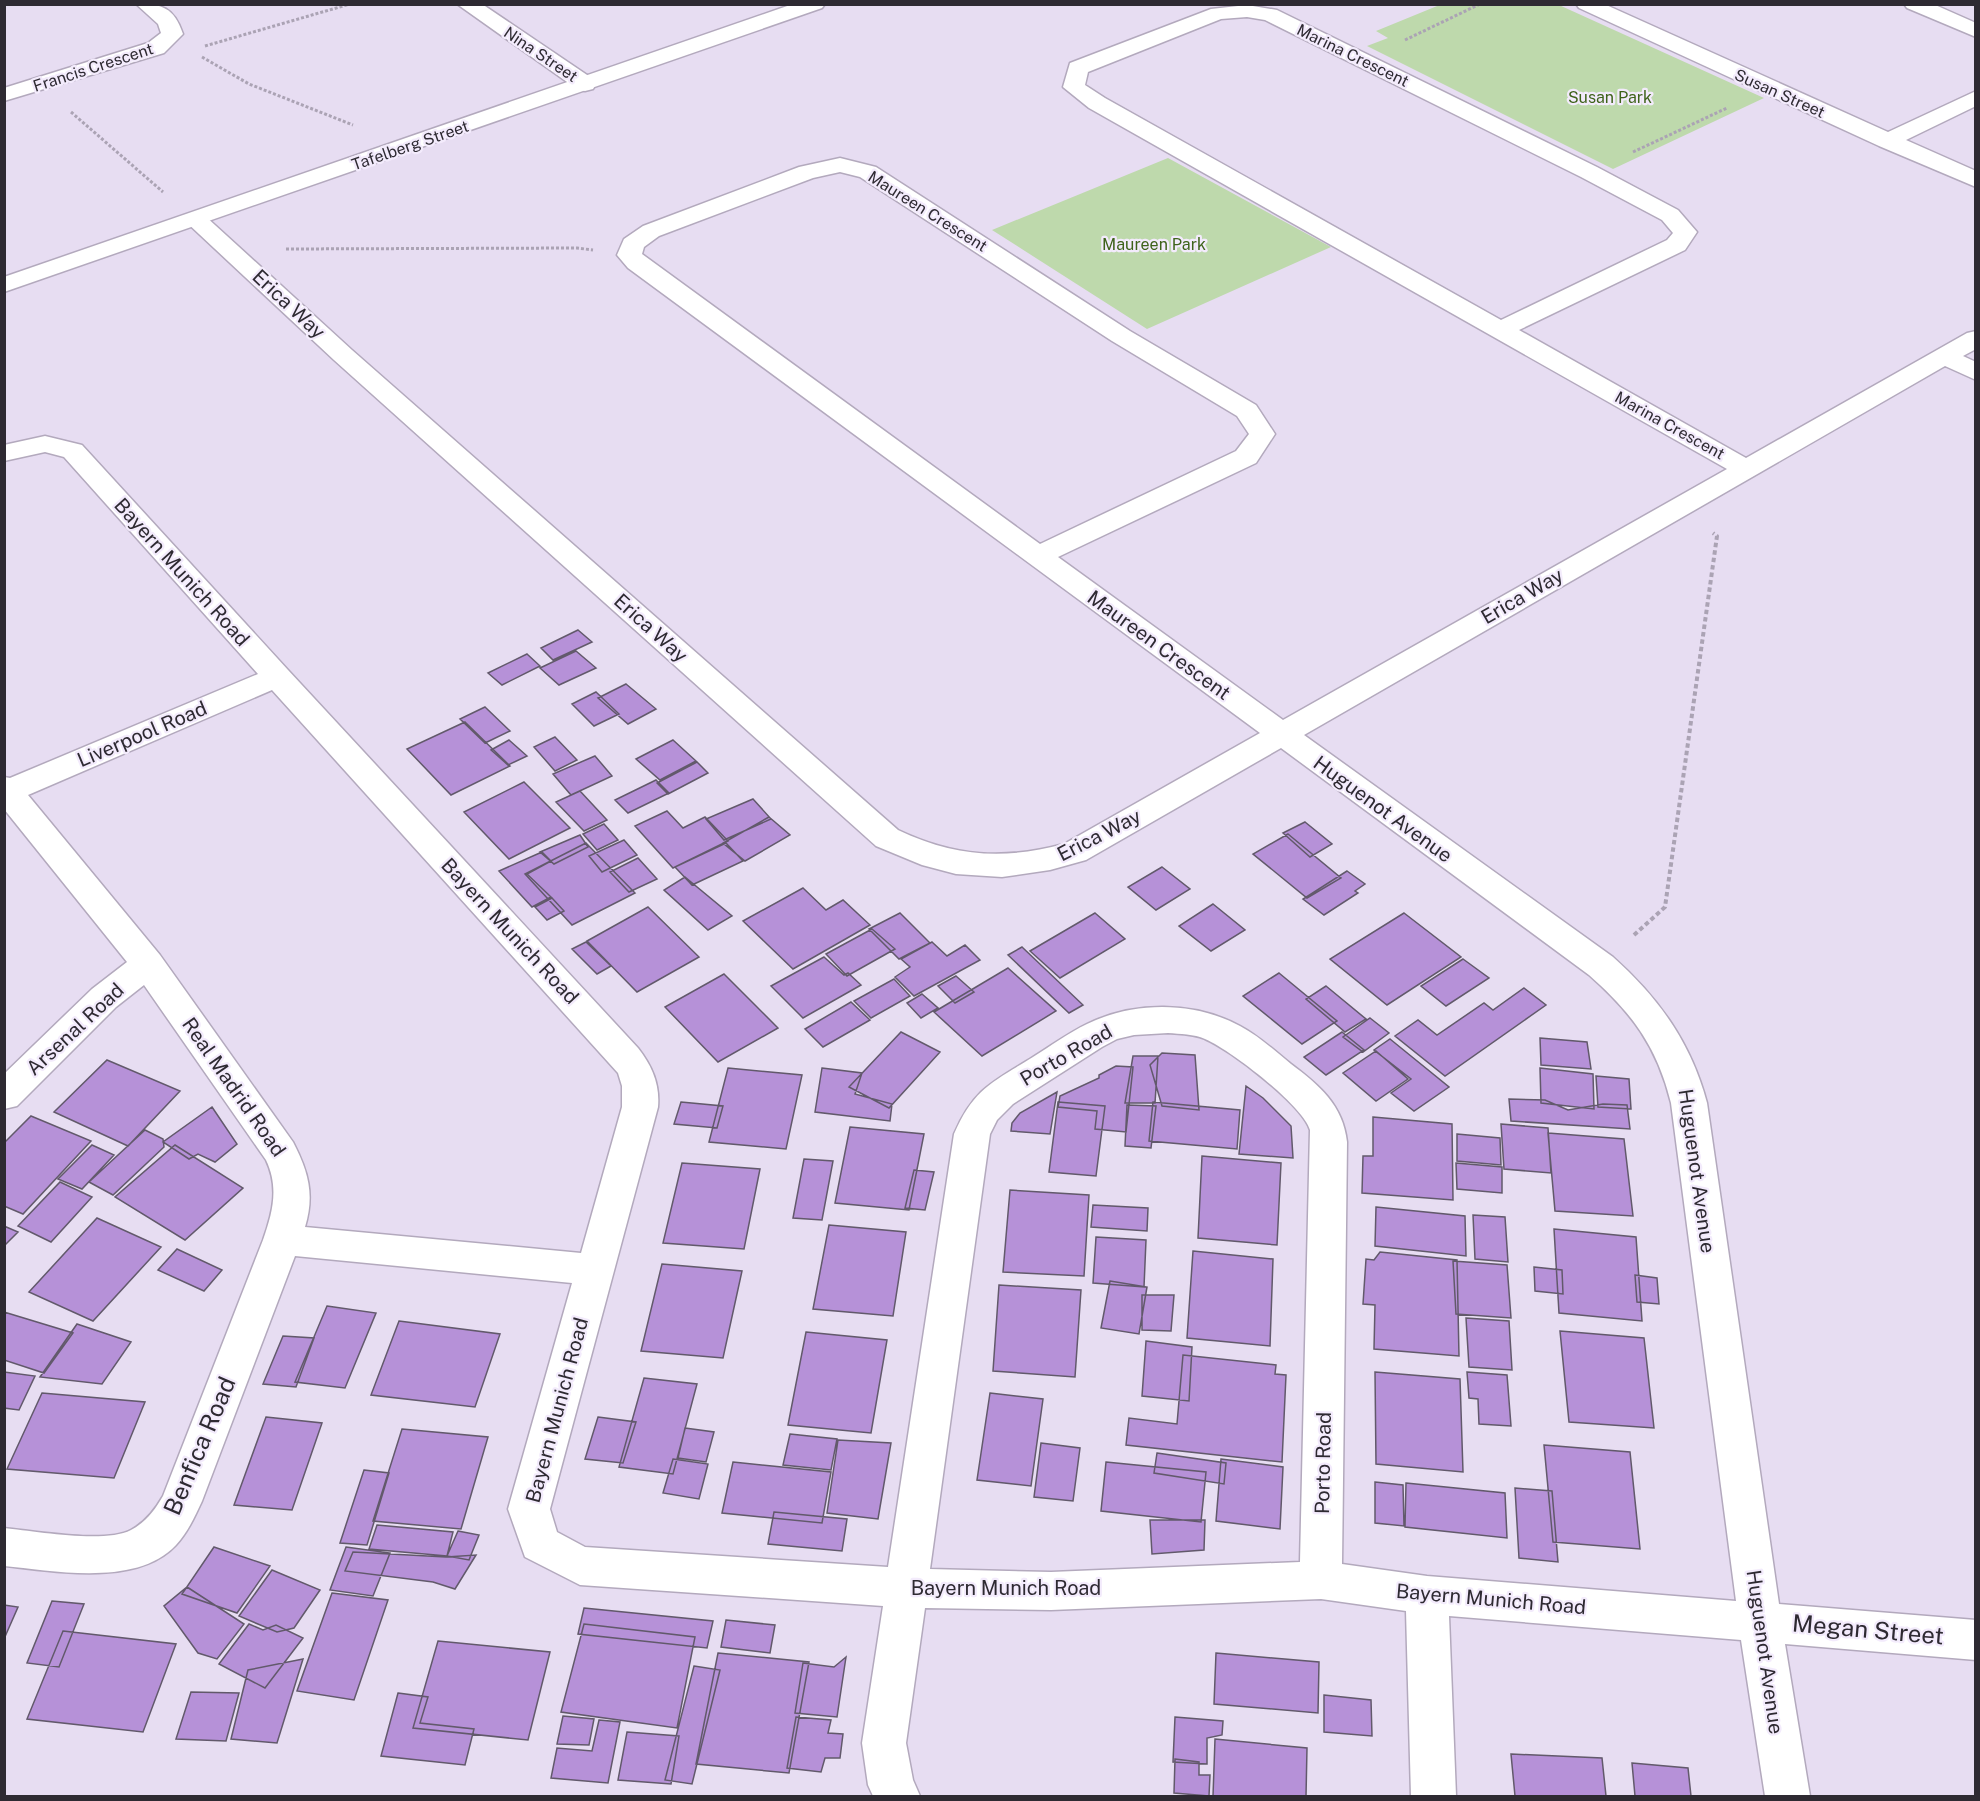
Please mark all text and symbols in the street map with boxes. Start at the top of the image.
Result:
street label: Marina Crescent [1294,20,1412,91]
street label: Nina Street [500,23,581,86]
street label: Francis Crescent [31,39,156,96]
street label: Susan Street [1732,65,1828,122]
park label: Susan Park [1568,88,1652,107]
street label: Tafelberg Street [349,117,471,174]
street label: Maureen Crescent [865,167,991,256]
park label: Maureen Park [1102,235,1206,254]
street label: Erica Way [248,264,331,344]
street label: Marina Crescent [1612,387,1728,463]
street label: Bayern Munich Road [109,493,255,651]
street label: Erica Way [1477,563,1568,629]
street label: Maureen Crescent [1083,585,1235,705]
street label: Erica Way [609,589,693,667]
street label: Liverpool Road [74,696,210,772]
street label: Huguenot Avenue [1309,751,1457,867]
street label: Erica Way [1053,804,1145,866]
street label: Bayern Munich Road [436,853,584,1009]
street label: Arsenal Road [21,978,129,1080]
street label: Real Madrid Road [177,1013,291,1161]
street label: Porto Road [1016,1019,1116,1091]
street label: Huguenot Avenue [1674,1087,1720,1255]
street label: Bayern Munich Road [521,1315,593,1505]
street label: Benfica Road [157,1372,241,1519]
street label: Porto Road [1310,1412,1336,1514]
street label: Huguenot Avenue [1742,1568,1788,1736]
street label: Bayern Munich Road [911,1576,1101,1600]
street label: Bayern Munich Road [1395,1579,1587,1619]
street label: Megan Street [1791,1608,1945,1650]

